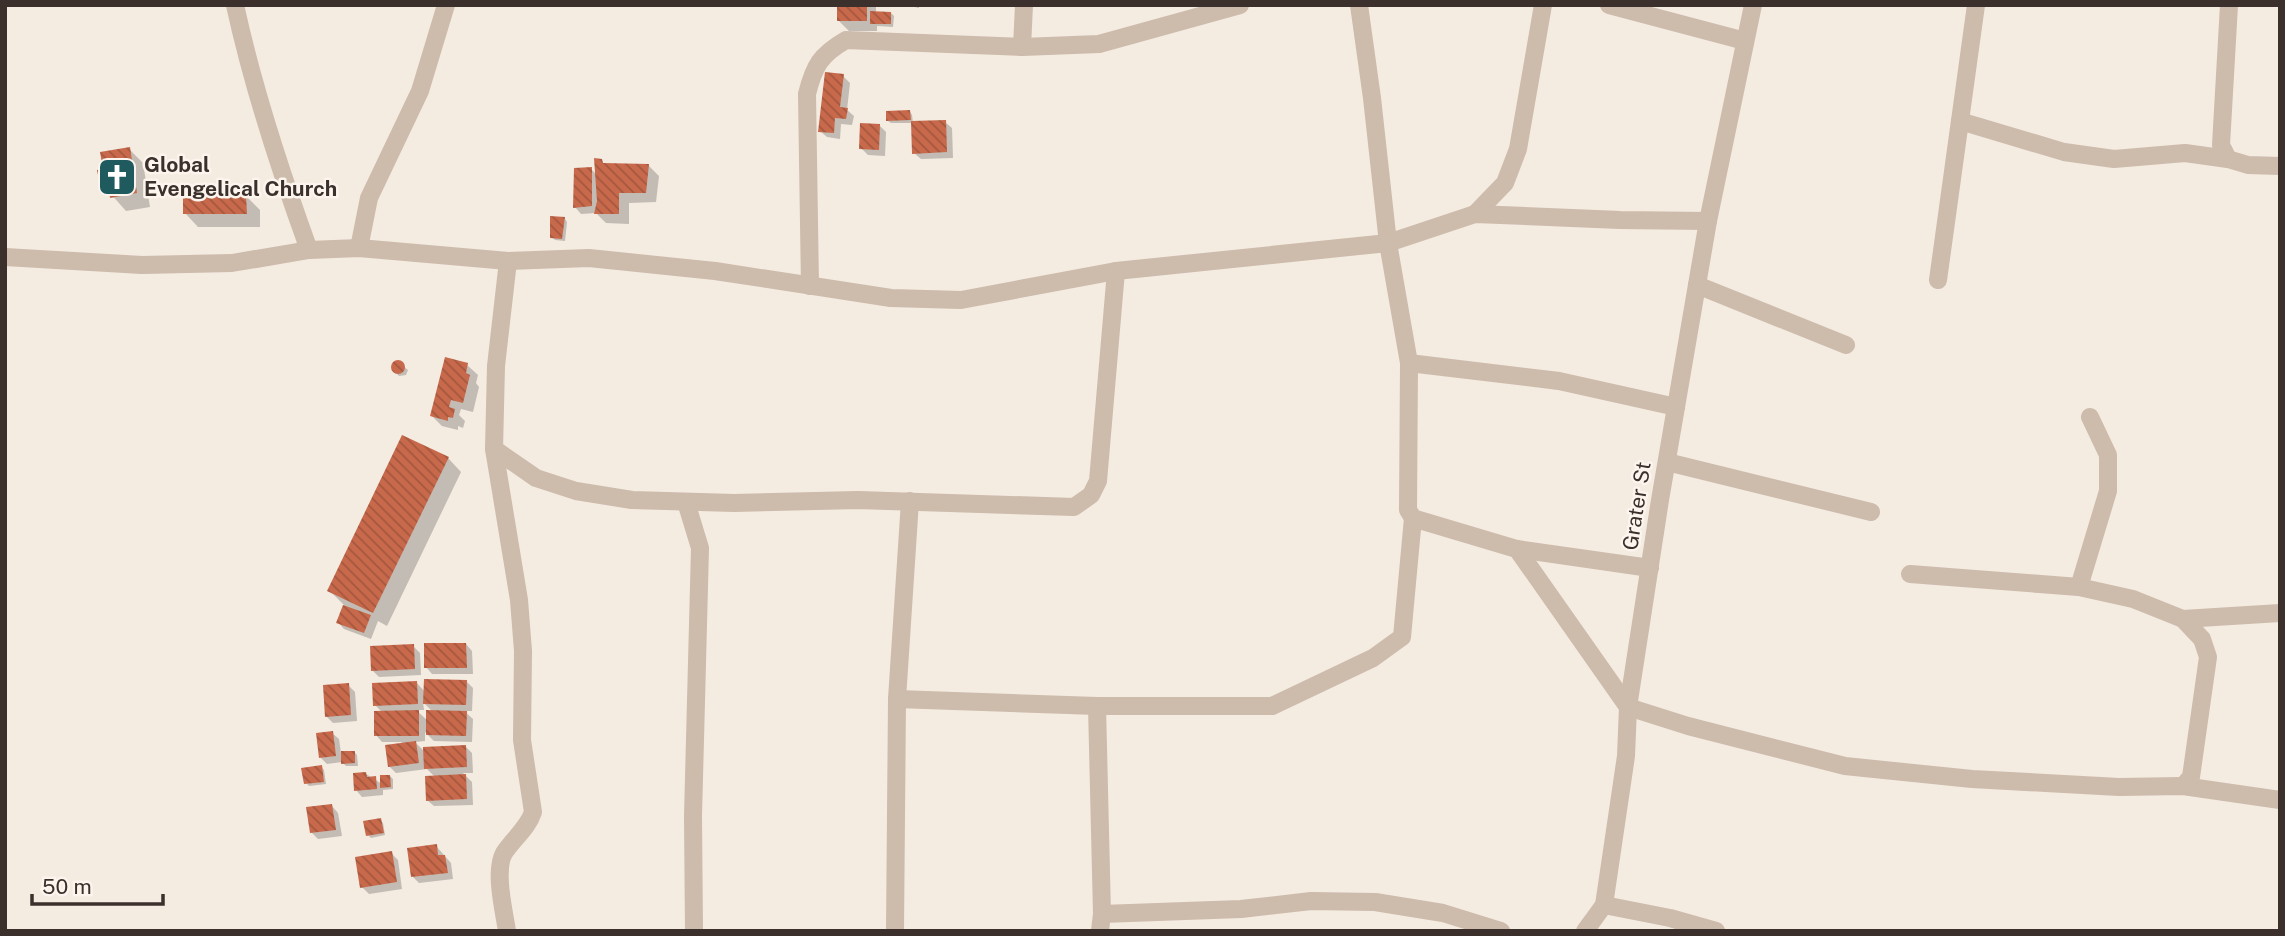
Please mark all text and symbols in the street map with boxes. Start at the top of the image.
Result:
place label: Global Evengelical Church [144,152,337,201]
church icon: Global Evengelical Church [96,156,138,198]
street label: Grater St [1617,460,1656,552]
scale bar [32,862,163,906]
text: 50 m [42,874,92,899]

